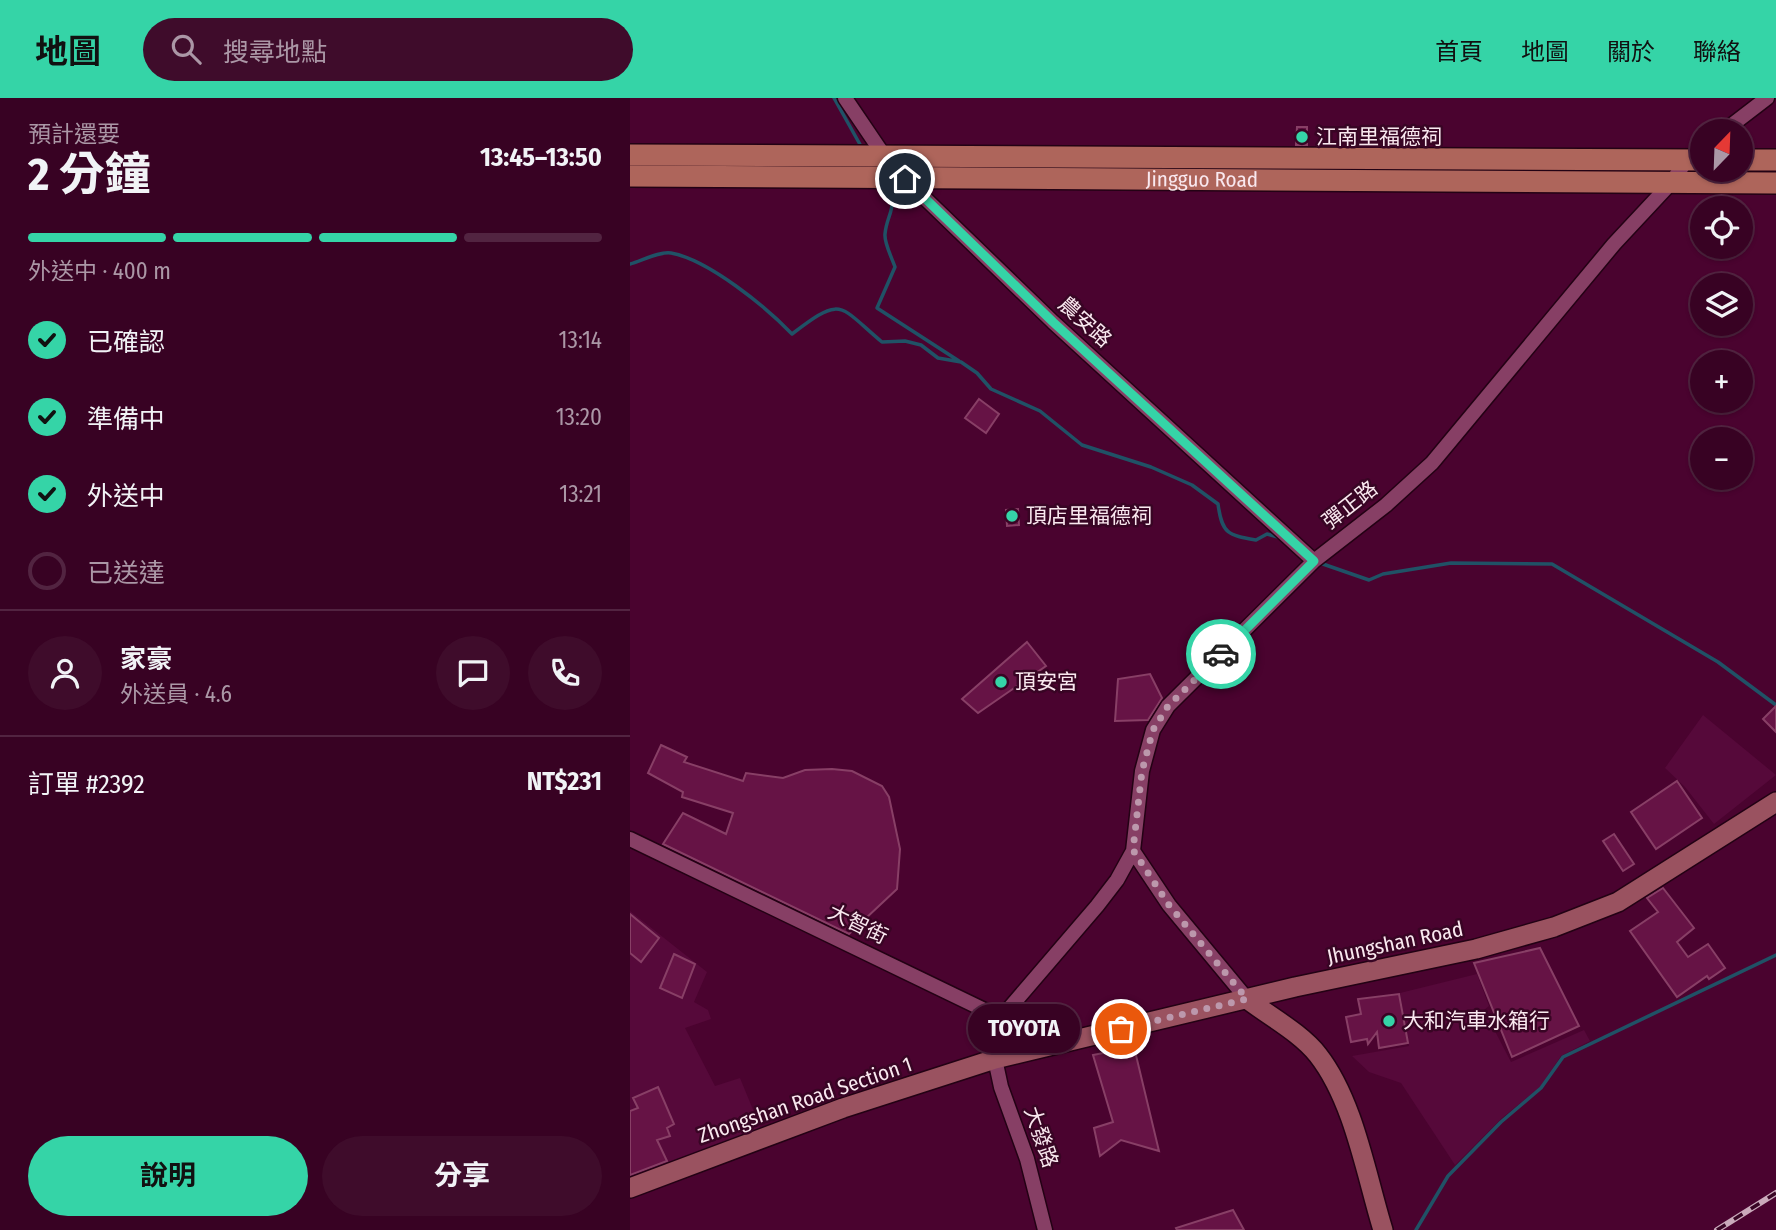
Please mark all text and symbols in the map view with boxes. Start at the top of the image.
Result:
search box [143,18,633,81]
icon: search [167,30,205,68]
text: 地圖 [35,32,101,72]
text: 搜尋地點 [223,37,327,68]
text: 首頁 [1435,38,1483,66]
text: 地圖 [1521,38,1569,66]
text: 關於 [1607,38,1655,66]
text: 聯絡 [1693,38,1741,66]
north arrow [1690,119,1754,182]
map controls [1690,119,1753,490]
text: 預計還要 [28,120,120,148]
place label: 江南里福德祠 [1316,124,1442,150]
marker: 江南里福德祠 [1294,129,1310,145]
text: 13:45–13:50 [480,142,602,173]
text: 2 分鐘 [28,147,151,202]
pin [875,149,935,209]
icon: home [886,160,924,198]
street label: Jingguo Road [1146,166,1258,193]
button: locate [1690,196,1753,259]
text: 外送中 · 400 m [28,257,171,285]
button: layers [1690,273,1753,336]
street label: 農安路 [1053,291,1117,353]
icon: check [28,321,66,359]
text: 13:14 [559,326,602,354]
text: 已確認 [87,327,165,358]
button: + [1690,350,1753,413]
icon: check [28,398,66,436]
text: 13:20 [556,403,602,431]
text: 準備中 [87,404,165,435]
button: − [1690,427,1753,490]
icon: check [28,475,66,513]
street label: 彈正路 [1317,475,1383,535]
text: 13:21 [559,480,602,508]
text: 外送中 [87,481,165,512]
place label: 頂店里福德祠 [1026,503,1152,529]
marker: 頂店里福德祠 [1004,508,1020,524]
text: 已送達 [87,558,165,589]
courier [1186,619,1256,689]
icon: car [1202,635,1240,673]
button: person [28,636,102,710]
button: chat [436,636,510,710]
button: phone [528,636,602,710]
text: 家豪 [120,644,172,675]
place label: 頂安宮 [1015,669,1078,695]
marker: 頂安宮 [993,674,1009,690]
text: 外送員 · 4.6 [120,680,232,708]
text: NT$231 [527,766,602,797]
text: 訂單 #2392 [28,769,145,800]
street label: 大智街 [824,899,892,949]
street label: Jhungshan Road [1325,916,1465,970]
pin [1091,999,1151,1059]
callout: TOYOTA [967,1004,1079,1054]
place label: 大和汽車水箱行 [1403,1008,1550,1034]
icon: bag [1102,1010,1140,1048]
marker: 大和汽車水箱行 [1381,1013,1397,1029]
text: TOYOTA [988,1014,1060,1042]
street label: Zhongshan Road Section 1 [694,1051,916,1149]
street label: 大發路 [1018,1103,1064,1171]
button: 說明 [28,1136,308,1216]
button: 分享 [322,1136,602,1216]

